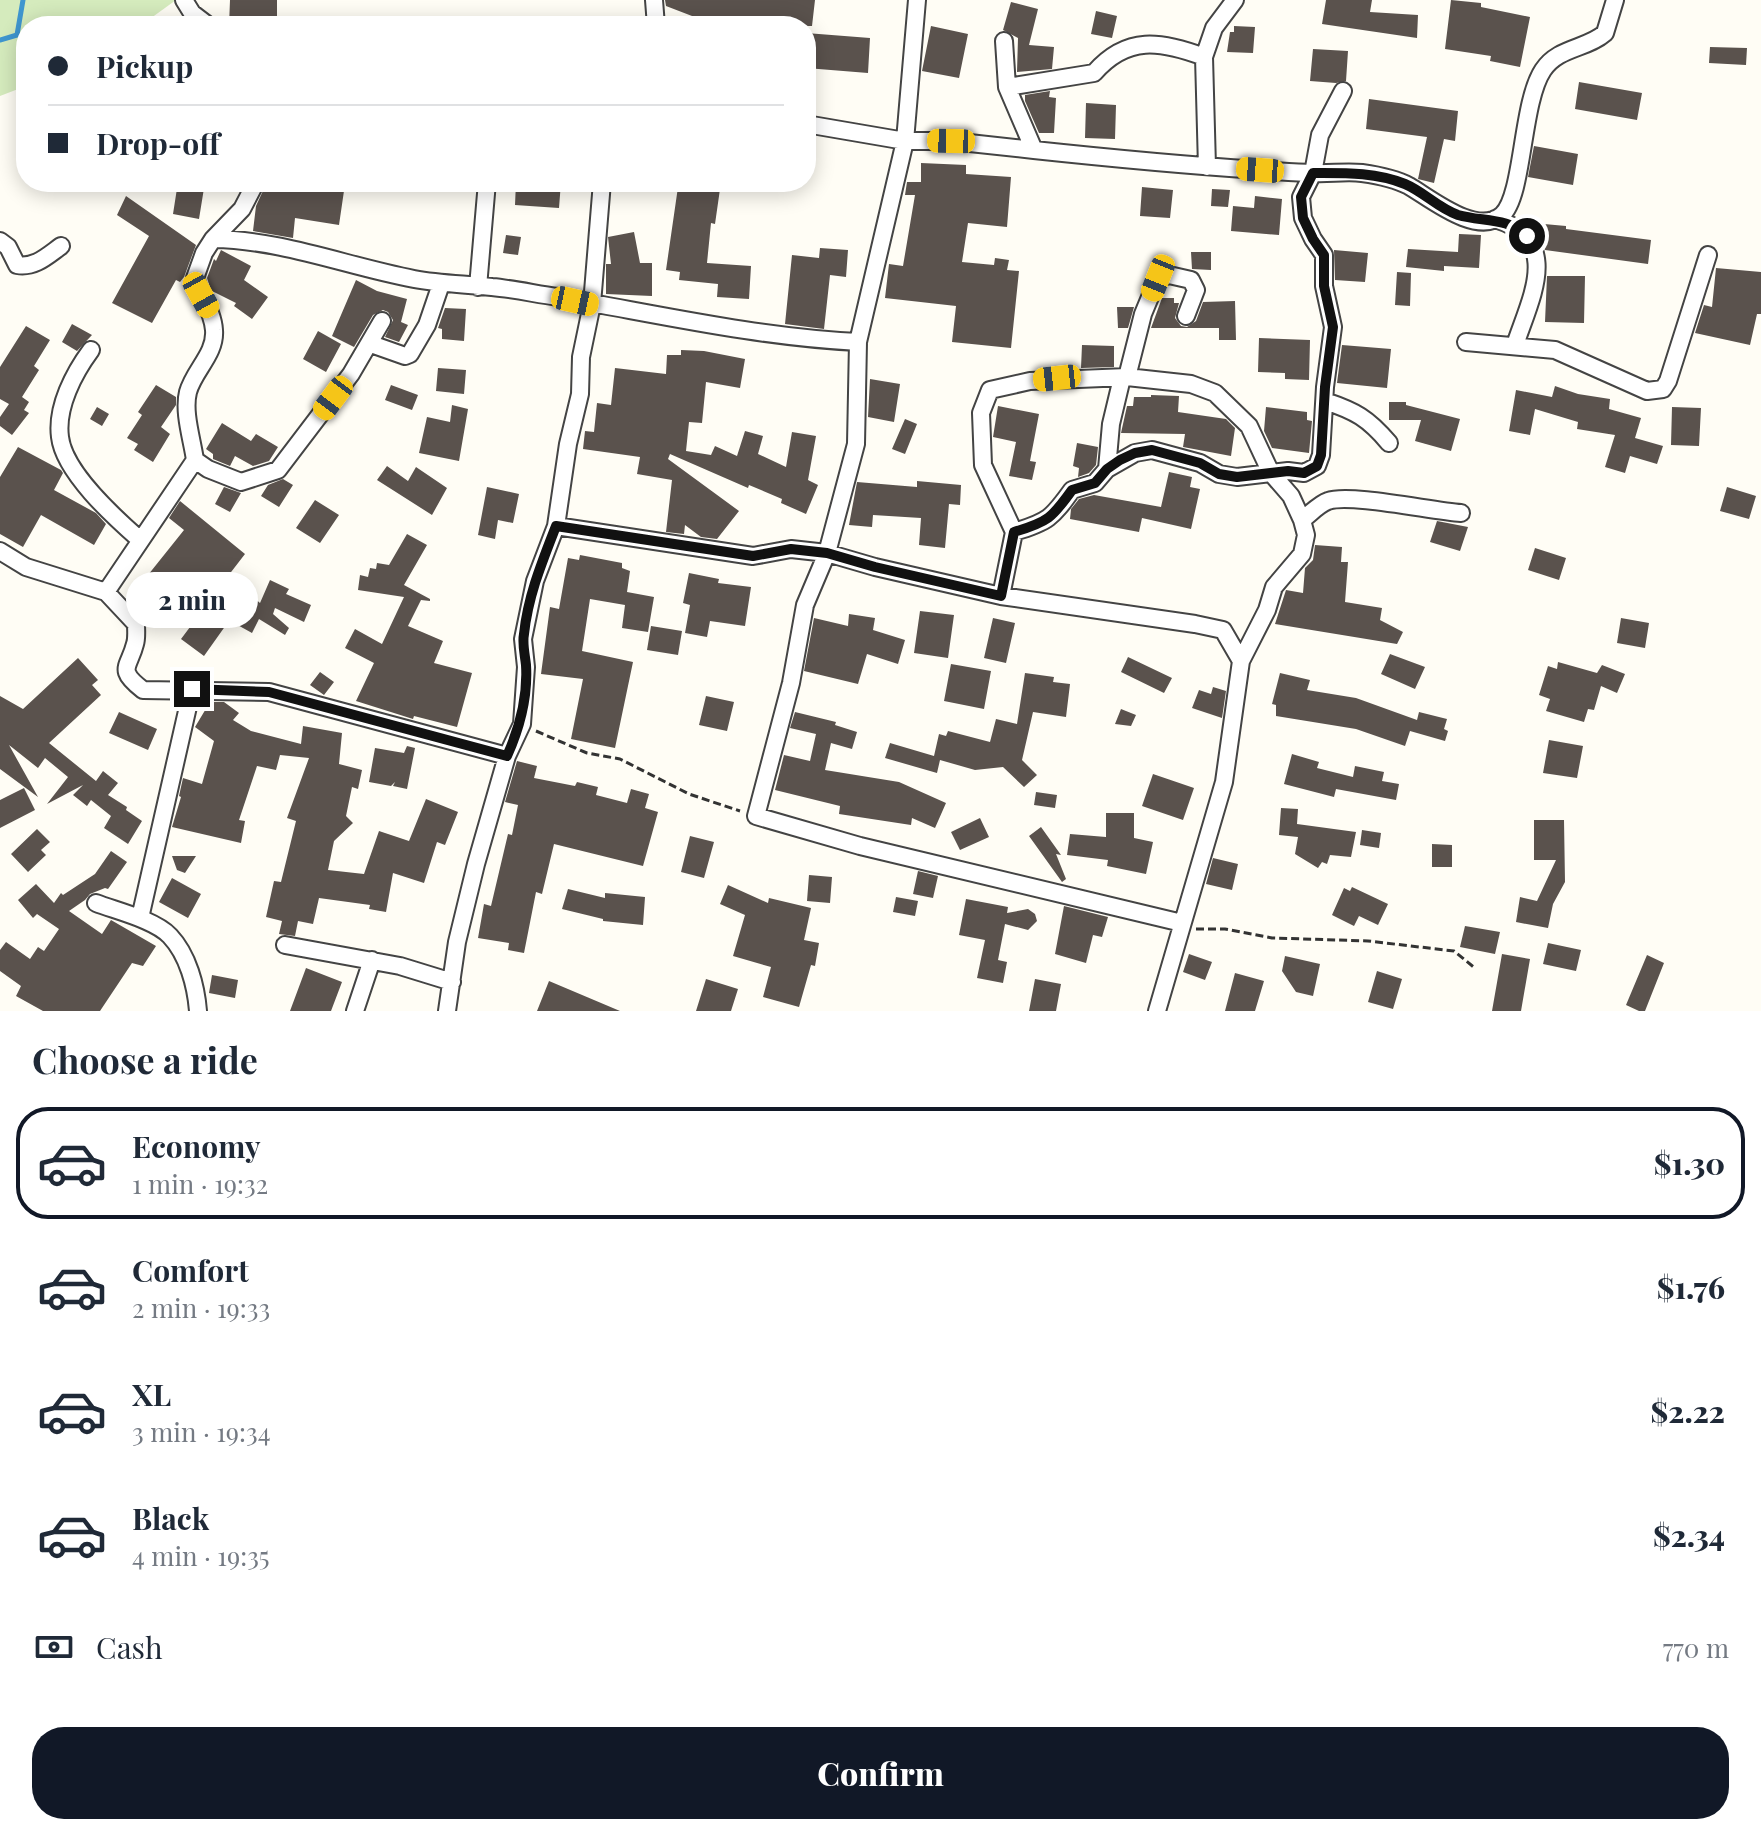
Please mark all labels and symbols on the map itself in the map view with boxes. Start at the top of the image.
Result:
car [927,129,975,153]
car [1235,156,1285,184]
route start [1509,218,1545,254]
car [1138,251,1178,305]
car [179,268,223,322]
car [549,284,601,318]
car [1032,364,1082,392]
car [309,372,357,424]
callout: 2 min [126,573,258,629]
route end [174,671,210,707]

